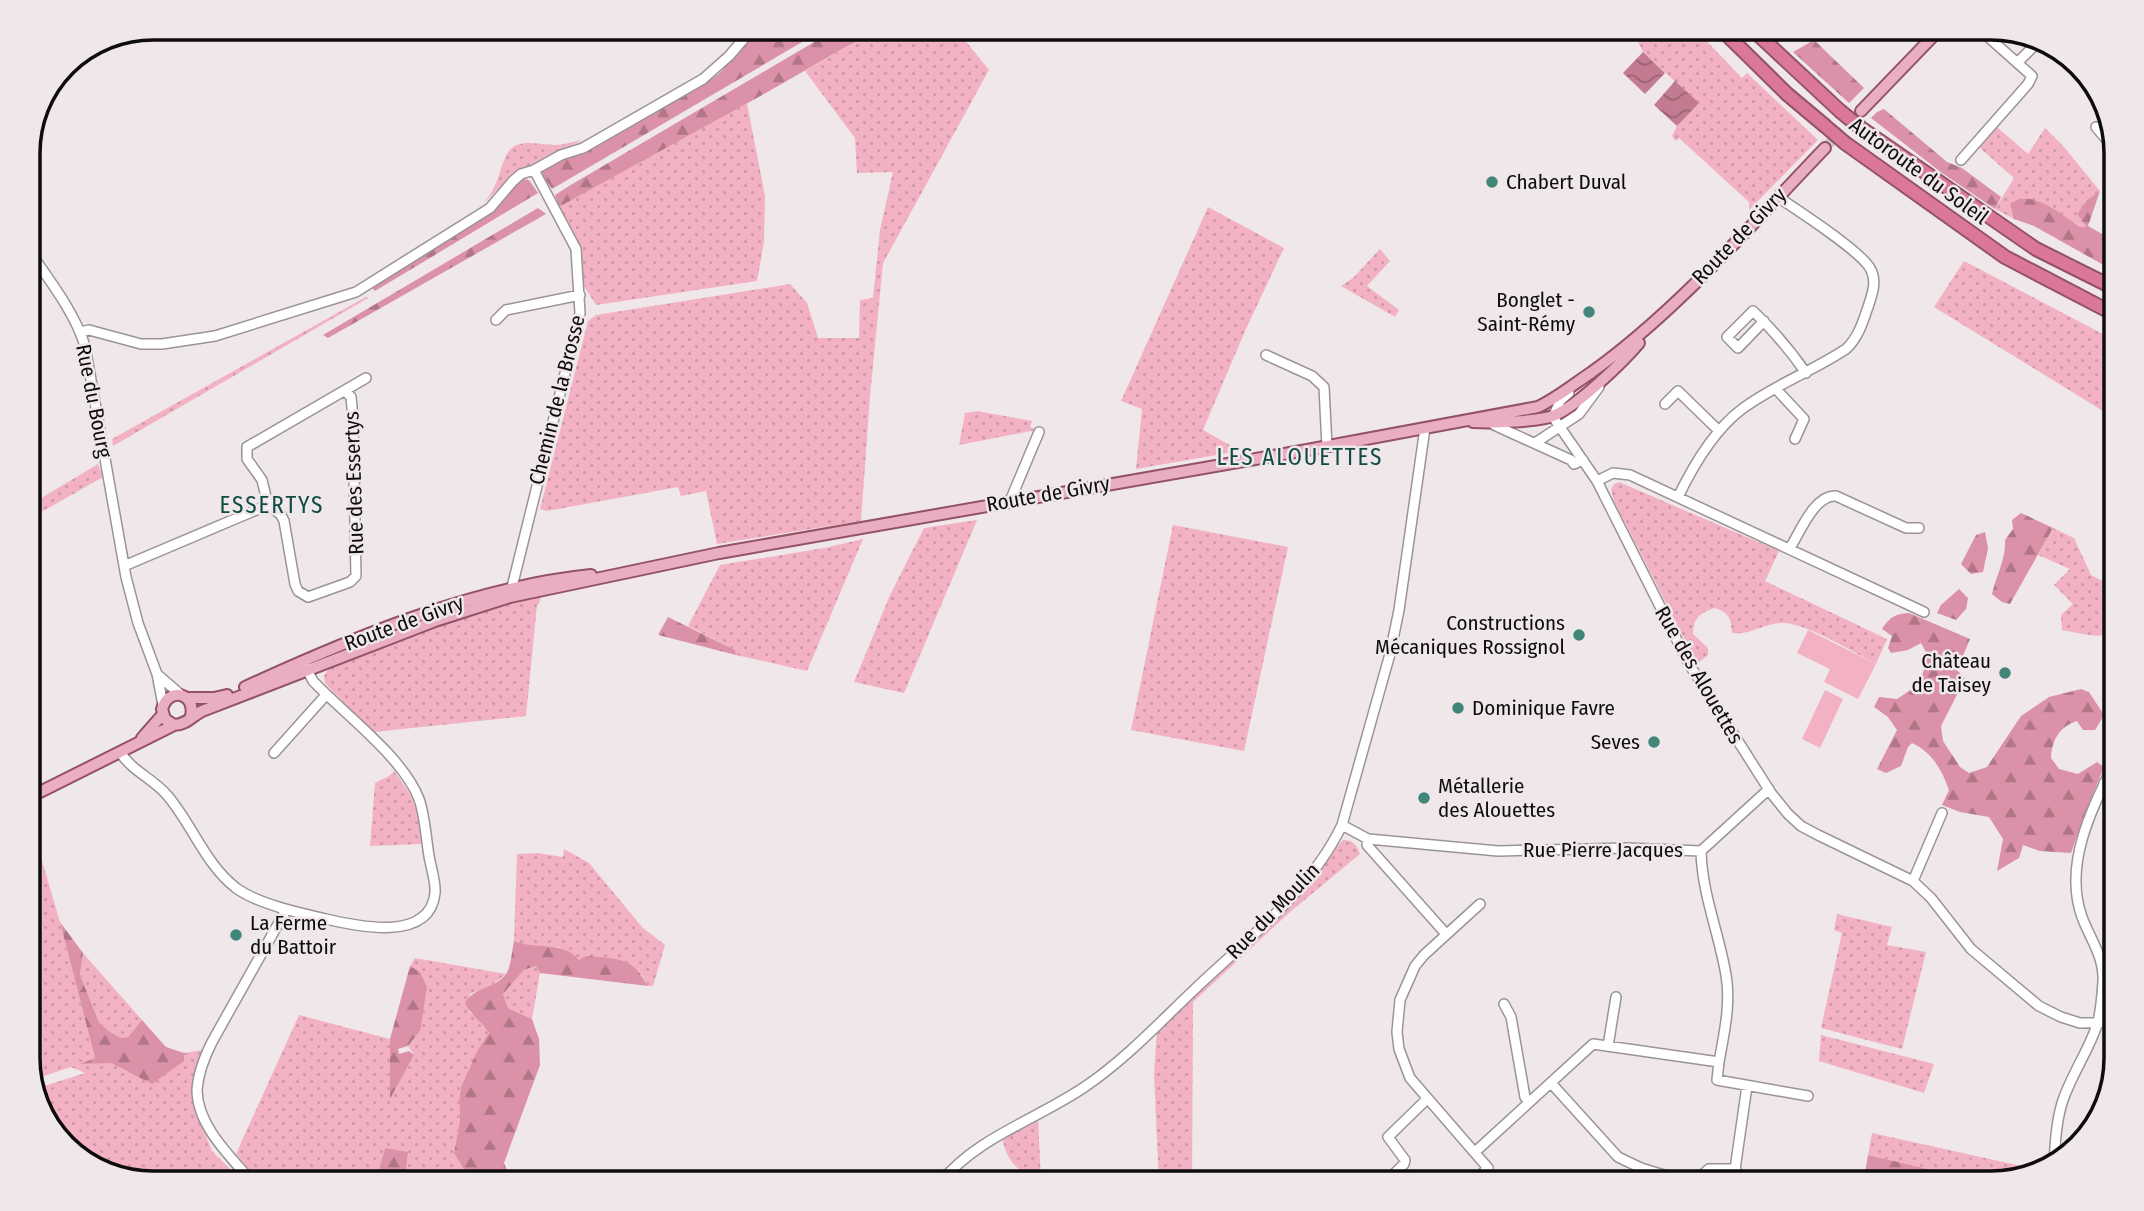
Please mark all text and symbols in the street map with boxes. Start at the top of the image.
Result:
street label: Autoroute du Soleil [1844,112,1994,230]
place label: Chabert Duval [1506,169,1627,195]
marker: Chabert Duval [1484,174,1500,190]
street label: Route de Givry [1686,182,1792,290]
place label: Bonglet - Saint-Rémy [1477,287,1576,337]
marker: Bonglet - Saint-Rémy [1581,304,1597,320]
street label: Chemin de la Brosse [523,312,591,488]
street label: Rue du Bourg [70,342,118,460]
street label: Rue des Essertys [339,411,369,555]
district label: LES ALOUETTES [1217,443,1383,471]
street label: Route de Givry [984,470,1112,518]
district label: ESSERTYS [219,491,325,519]
street label: Route de Givry [341,589,468,657]
street label: Rue des Alouettes [1649,601,1749,749]
place label: Constructions Mécaniques Rossignol [1375,610,1565,660]
marker: Constructions Mécaniques Rossignol [1571,627,1587,643]
place label: Château de Taisey [1912,648,1992,698]
marker: Château de Taisey [1997,665,2013,681]
place label: Dominique Favre [1472,695,1615,721]
marker: Dominique Favre [1450,700,1466,716]
place label: Seves [1591,729,1640,755]
marker: Seves [1646,734,1662,750]
place label: Métallerie des Alouettes [1438,773,1555,823]
marker: Métallerie des Alouettes [1416,790,1432,806]
street label: Rue Pierre Jacques [1523,837,1683,863]
street label: Rue du Moulin [1221,857,1325,965]
place label: La Ferme du Battoir [250,910,337,960]
marker: La Ferme du Battoir [228,927,244,943]

